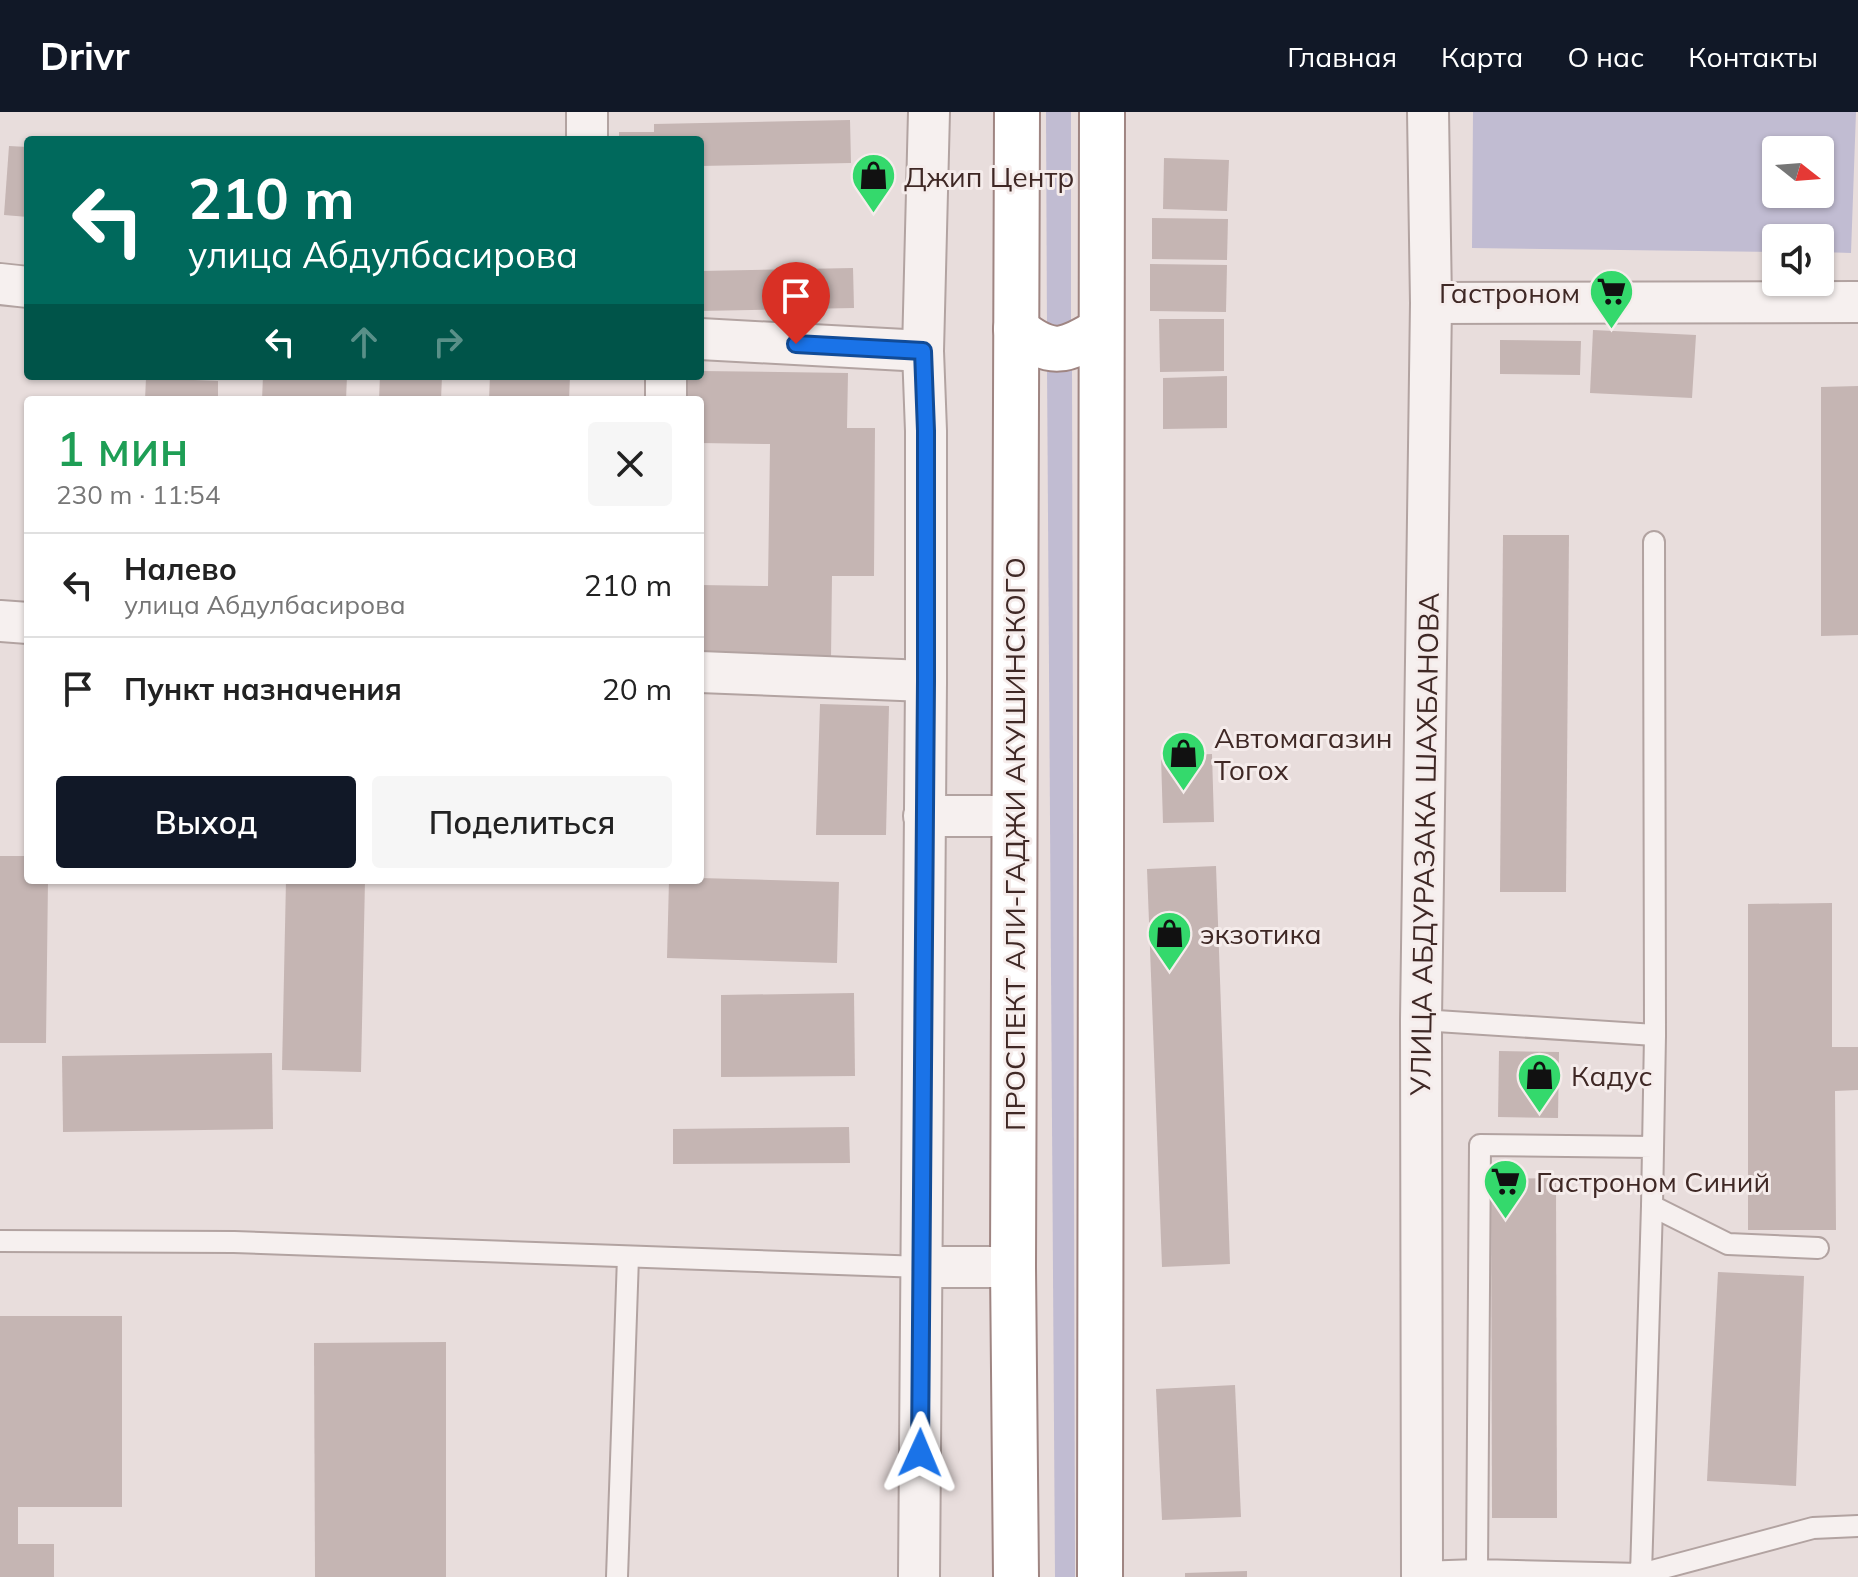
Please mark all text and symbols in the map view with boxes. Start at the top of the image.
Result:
text: Drivr [40,32,129,80]
text: Главная [1287,39,1397,74]
text: Карта [1441,39,1523,74]
text: О нас [1567,39,1644,74]
text: Контакты [1688,39,1818,74]
north arrow [1762,136,1834,208]
map controls [1762,136,1834,296]
shop icon: Джип Центр [849,152,897,215]
place label: Джип Центр [904,159,1074,194]
text: 210 m [188,163,355,233]
icon: left [56,168,160,272]
button: sound [1762,224,1834,296]
text: улица Абдулбасирова [188,232,578,277]
pin [762,262,830,344]
supermarket icon: Гастроном [1587,268,1635,331]
icon: arrive [774,274,818,318]
place label: Гастроном [1439,275,1580,310]
icon: left [258,320,302,364]
icon: ahead [342,320,386,364]
icon: right [426,320,470,364]
text: 1 мин [56,418,189,478]
button: close [588,422,672,506]
text: 230 m · 11:54 [56,478,220,511]
text: Налево [124,550,237,588]
street label: ПРОСПЕКТ АЛИ-ГАДЖИ АКУШИНСКОГО [997,557,1032,1131]
icon: left [56,563,100,607]
text: 210 m [584,566,672,604]
text: улица Абдулбасирова [124,588,406,621]
street label: УЛИЦА АБДУРАЗАКА ШАХБАНОВА [1402,592,1446,1097]
icon: arrive [56,667,100,711]
text: Пункт назначения [124,670,402,708]
text: 20 m [602,670,672,708]
place label: Автомагазин Тогох [1214,720,1393,787]
shop icon: Автомагазин Тогох [1159,729,1207,792]
button: Выход [56,776,356,868]
button: Поделиться [372,776,672,868]
shop icon: экзотика [1145,909,1193,972]
place label: экзотика [1200,916,1322,951]
shop icon: Кадус [1516,1051,1564,1114]
place label: Кадус [1571,1058,1653,1093]
supermarket icon: Гастроном Синий [1481,1157,1529,1220]
place label: Гастроном Синий [1536,1164,1770,1199]
position arrow [878,1411,962,1495]

